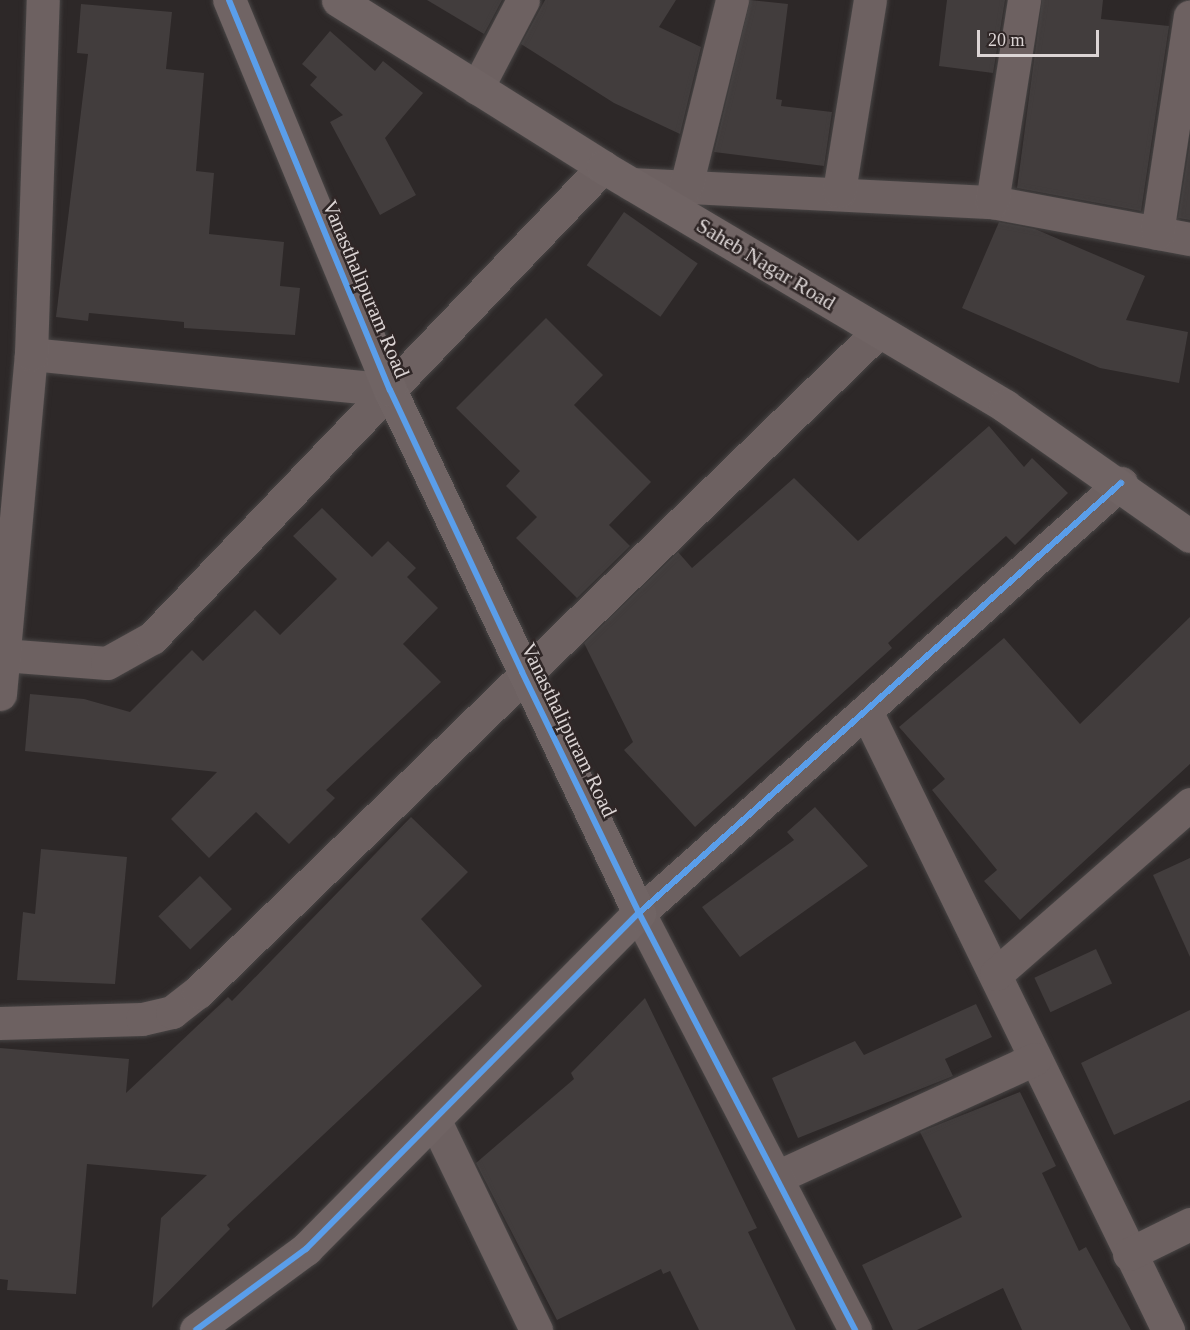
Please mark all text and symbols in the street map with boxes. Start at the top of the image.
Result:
scale bar [980,18,1102,56]
text: 20 m [988,30,1025,50]
street label: Vanasthalipuram Road [317,196,415,382]
street label: Saheb Nagar Road [692,213,840,315]
street label: Vanasthalipuram Road [516,639,622,821]

